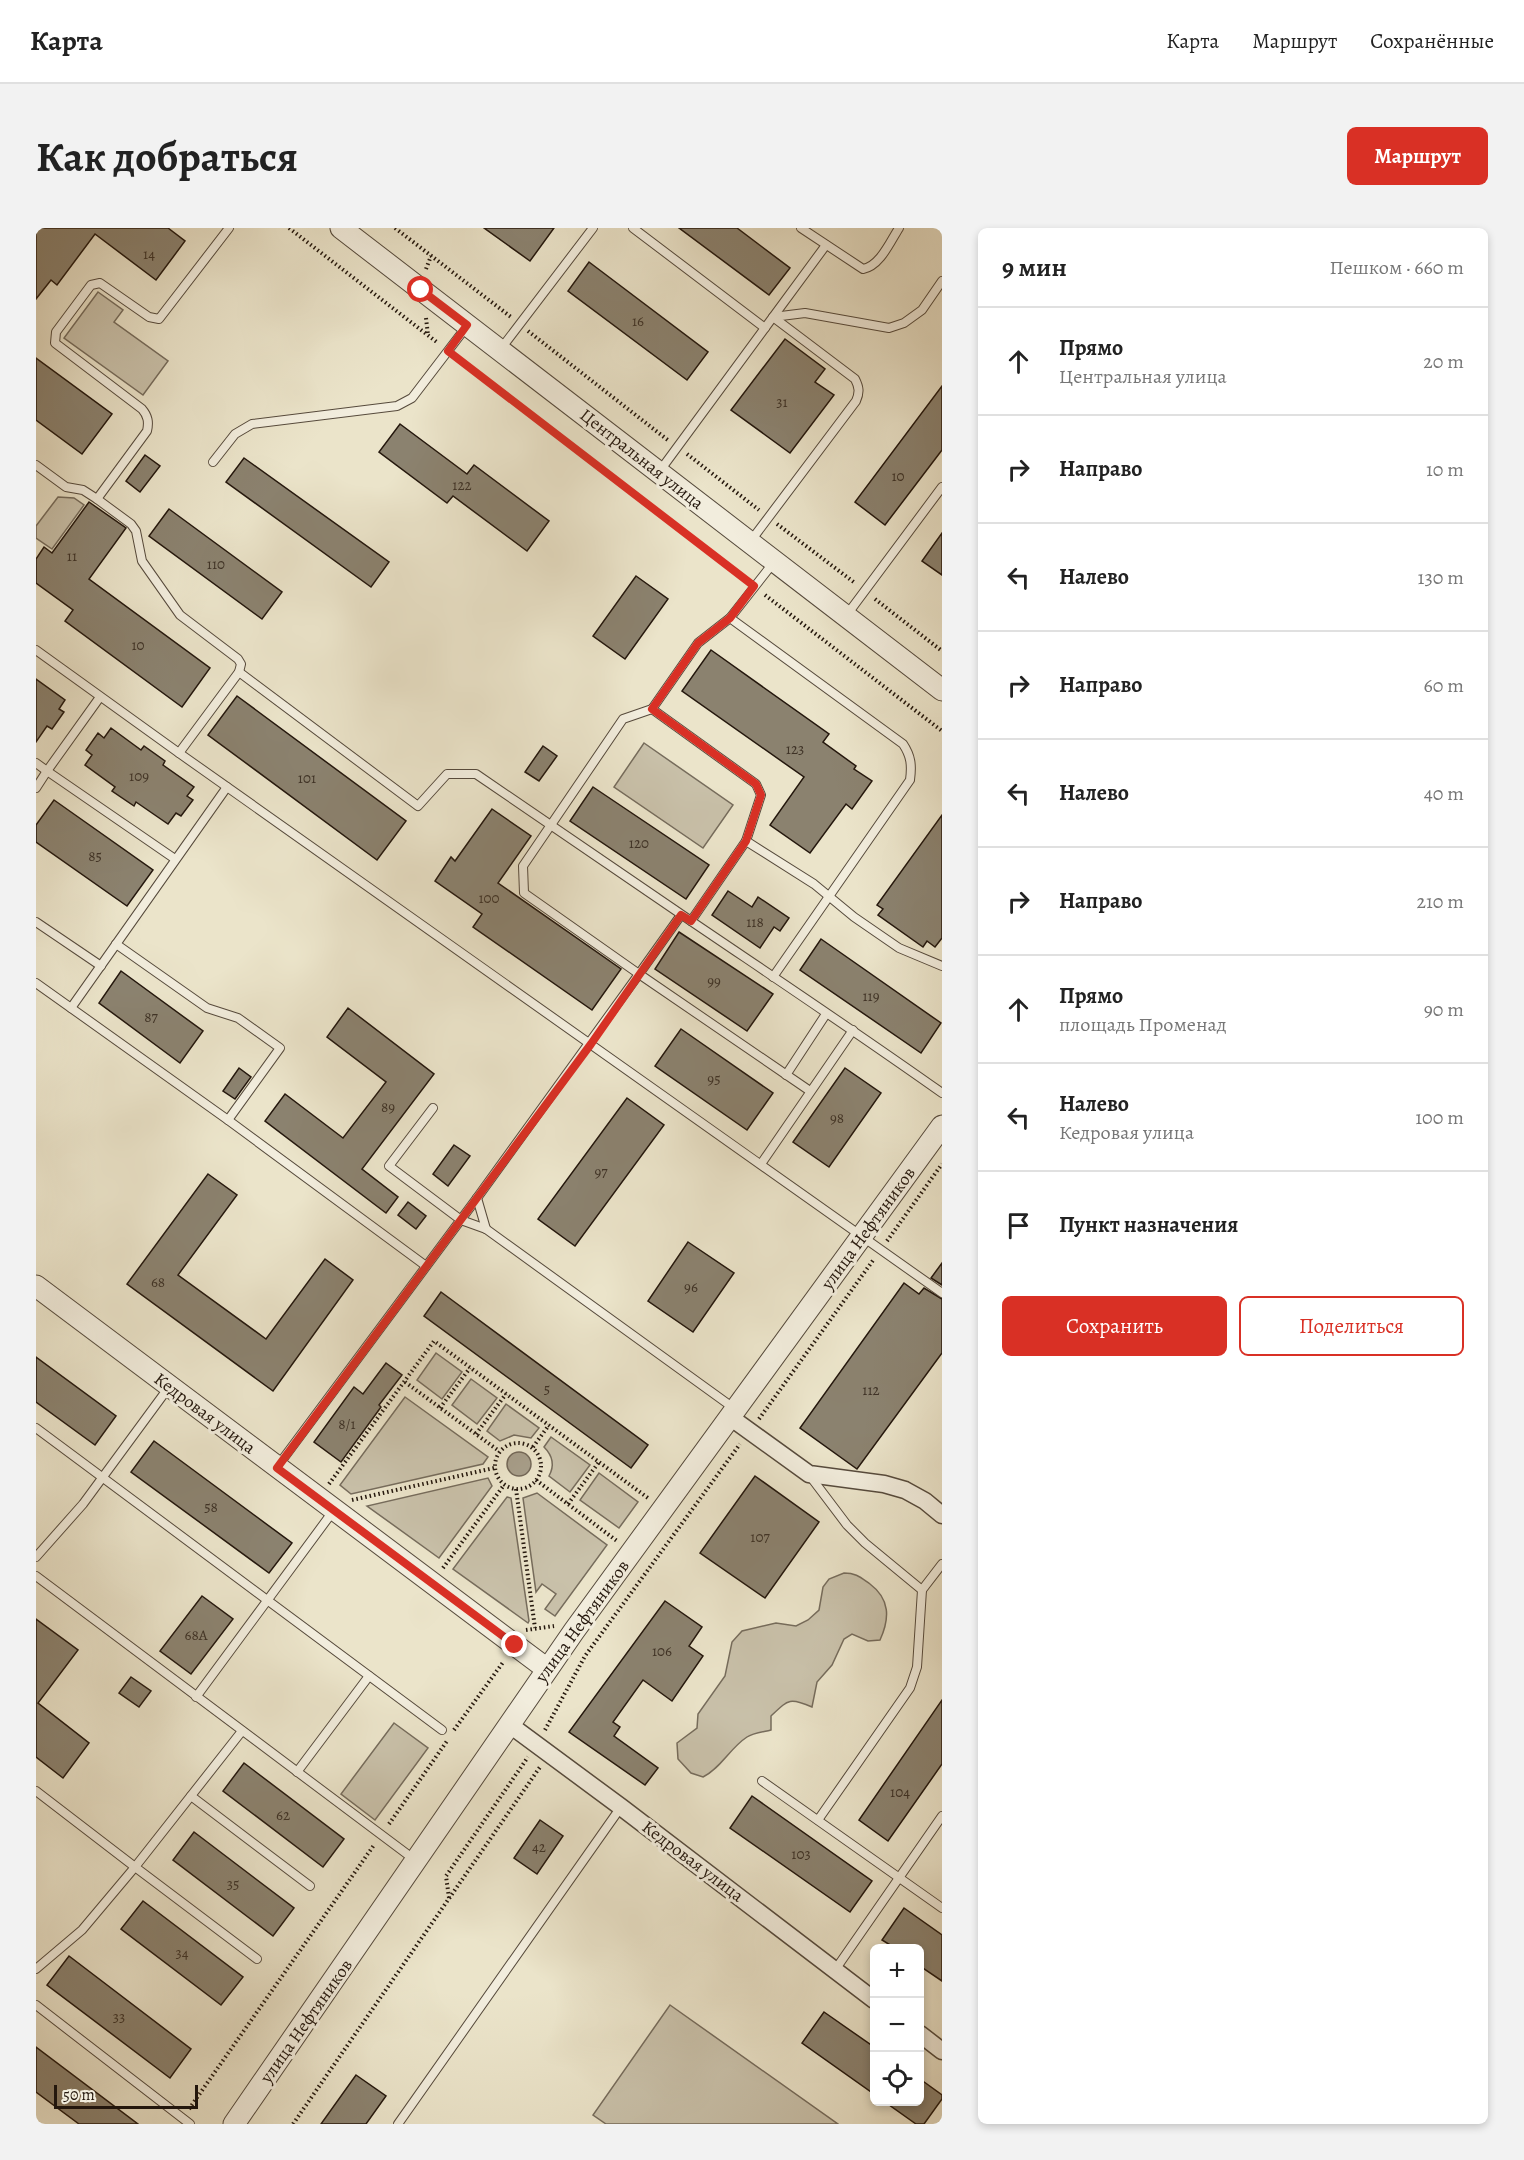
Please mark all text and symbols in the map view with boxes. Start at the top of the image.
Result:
text: Карта [30,22,103,60]
text: Карта [1166,27,1219,55]
text: Маршрут [1252,27,1337,55]
text: Сохранённые [1370,27,1494,55]
button: Маршрут [1347,127,1488,185]
text: Как добраться [36,128,298,185]
house number: 14 [143,244,155,264]
text: 9 мин [1002,250,1067,285]
text: Пешком · 660 m [1330,254,1464,281]
route start [407,276,433,302]
house number: 16 [632,311,644,331]
text: Прямо [1059,333,1123,363]
icon: ahead [1002,345,1035,378]
text: 20 m [1423,348,1464,375]
text: Центральная улица [1059,363,1227,390]
house number: 31 [776,392,788,412]
street label: Центральная улица [575,403,709,515]
icon: right [1002,453,1035,486]
text: Направо [1059,454,1142,484]
text: 10 m [1426,456,1464,483]
house number: 10 [891,466,905,486]
house number: 122 [452,475,472,495]
house number: 11 [67,546,77,566]
house number: 110 [207,554,225,574]
icon: left [1002,561,1035,594]
text: Налево [1059,562,1129,592]
text: 130 m [1418,564,1464,591]
house number: 10 [131,635,145,655]
icon: right [1002,669,1035,702]
text: Направо [1059,670,1142,700]
text: 60 m [1424,672,1464,699]
house number: 123 [786,739,804,759]
house number: 109 [129,766,149,786]
house number: 101 [298,768,316,788]
icon: left [1002,777,1035,810]
text: Налево [1059,778,1129,808]
text: 40 m [1424,780,1464,807]
house number: 120 [629,833,649,853]
house number: 85 [88,846,102,866]
icon: right [1002,885,1035,918]
text: Направо [1059,886,1142,916]
house number: 100 [478,888,500,908]
text: 210 m [1416,888,1464,915]
house number: 118 [746,912,764,932]
house number: 99 [707,971,721,991]
text: Прямо [1059,981,1123,1011]
house number: 119 [862,986,880,1006]
icon: ahead [1002,993,1035,1026]
text: 90 m [1424,996,1464,1023]
house number: 87 [144,1007,158,1027]
text: площадь Променад [1059,1011,1227,1038]
house number: 95 [707,1069,721,1089]
text: Налево [1059,1089,1129,1119]
house number: 89 [381,1097,395,1117]
icon: left [1002,1101,1035,1134]
text: 100 m [1415,1104,1464,1131]
house number: 98 [830,1108,844,1128]
text: Кедровая улица [1059,1119,1194,1146]
house number: 97 [594,1162,608,1182]
street label: улица Нефтяников [815,1162,921,1295]
icon: arrive [1002,1209,1035,1242]
text: Пункт назначения [1059,1210,1238,1240]
house number: 68 [151,1272,165,1292]
house number: 96 [684,1277,698,1297]
button: Сохранить [1002,1296,1227,1356]
button: Поделиться [1239,1296,1464,1356]
street label: Кедровая улица [149,1367,261,1460]
house number: 5 [544,1379,550,1399]
house number: 112 [862,1380,880,1400]
house number: 8/1 [338,1414,356,1434]
house number: 58 [204,1497,218,1517]
house number: 107 [750,1527,770,1547]
street label: улица Нефтяников [529,1555,635,1688]
house number: 68А [185,1625,208,1645]
route end [501,1631,527,1657]
house number: 106 [652,1641,672,1661]
house number: 104 [890,1782,910,1802]
house number: 62 [276,1805,290,1825]
street label: Кедровая улица [637,1815,749,1908]
house number: 42 [532,1837,546,1857]
house number: 103 [791,1844,811,1864]
house number: 35 [227,1874,239,1894]
house number: 34 [175,1943,189,1963]
map controls [870,1944,924,2106]
button: + [870,1944,924,1998]
street label: улица Нефтяников [254,1954,358,2089]
button: − [870,1998,924,2052]
house number: 33 [113,2007,125,2027]
button: locate [870,2052,924,2106]
scale bar [54,2082,198,2110]
text: 50 m [63,2084,95,2106]

